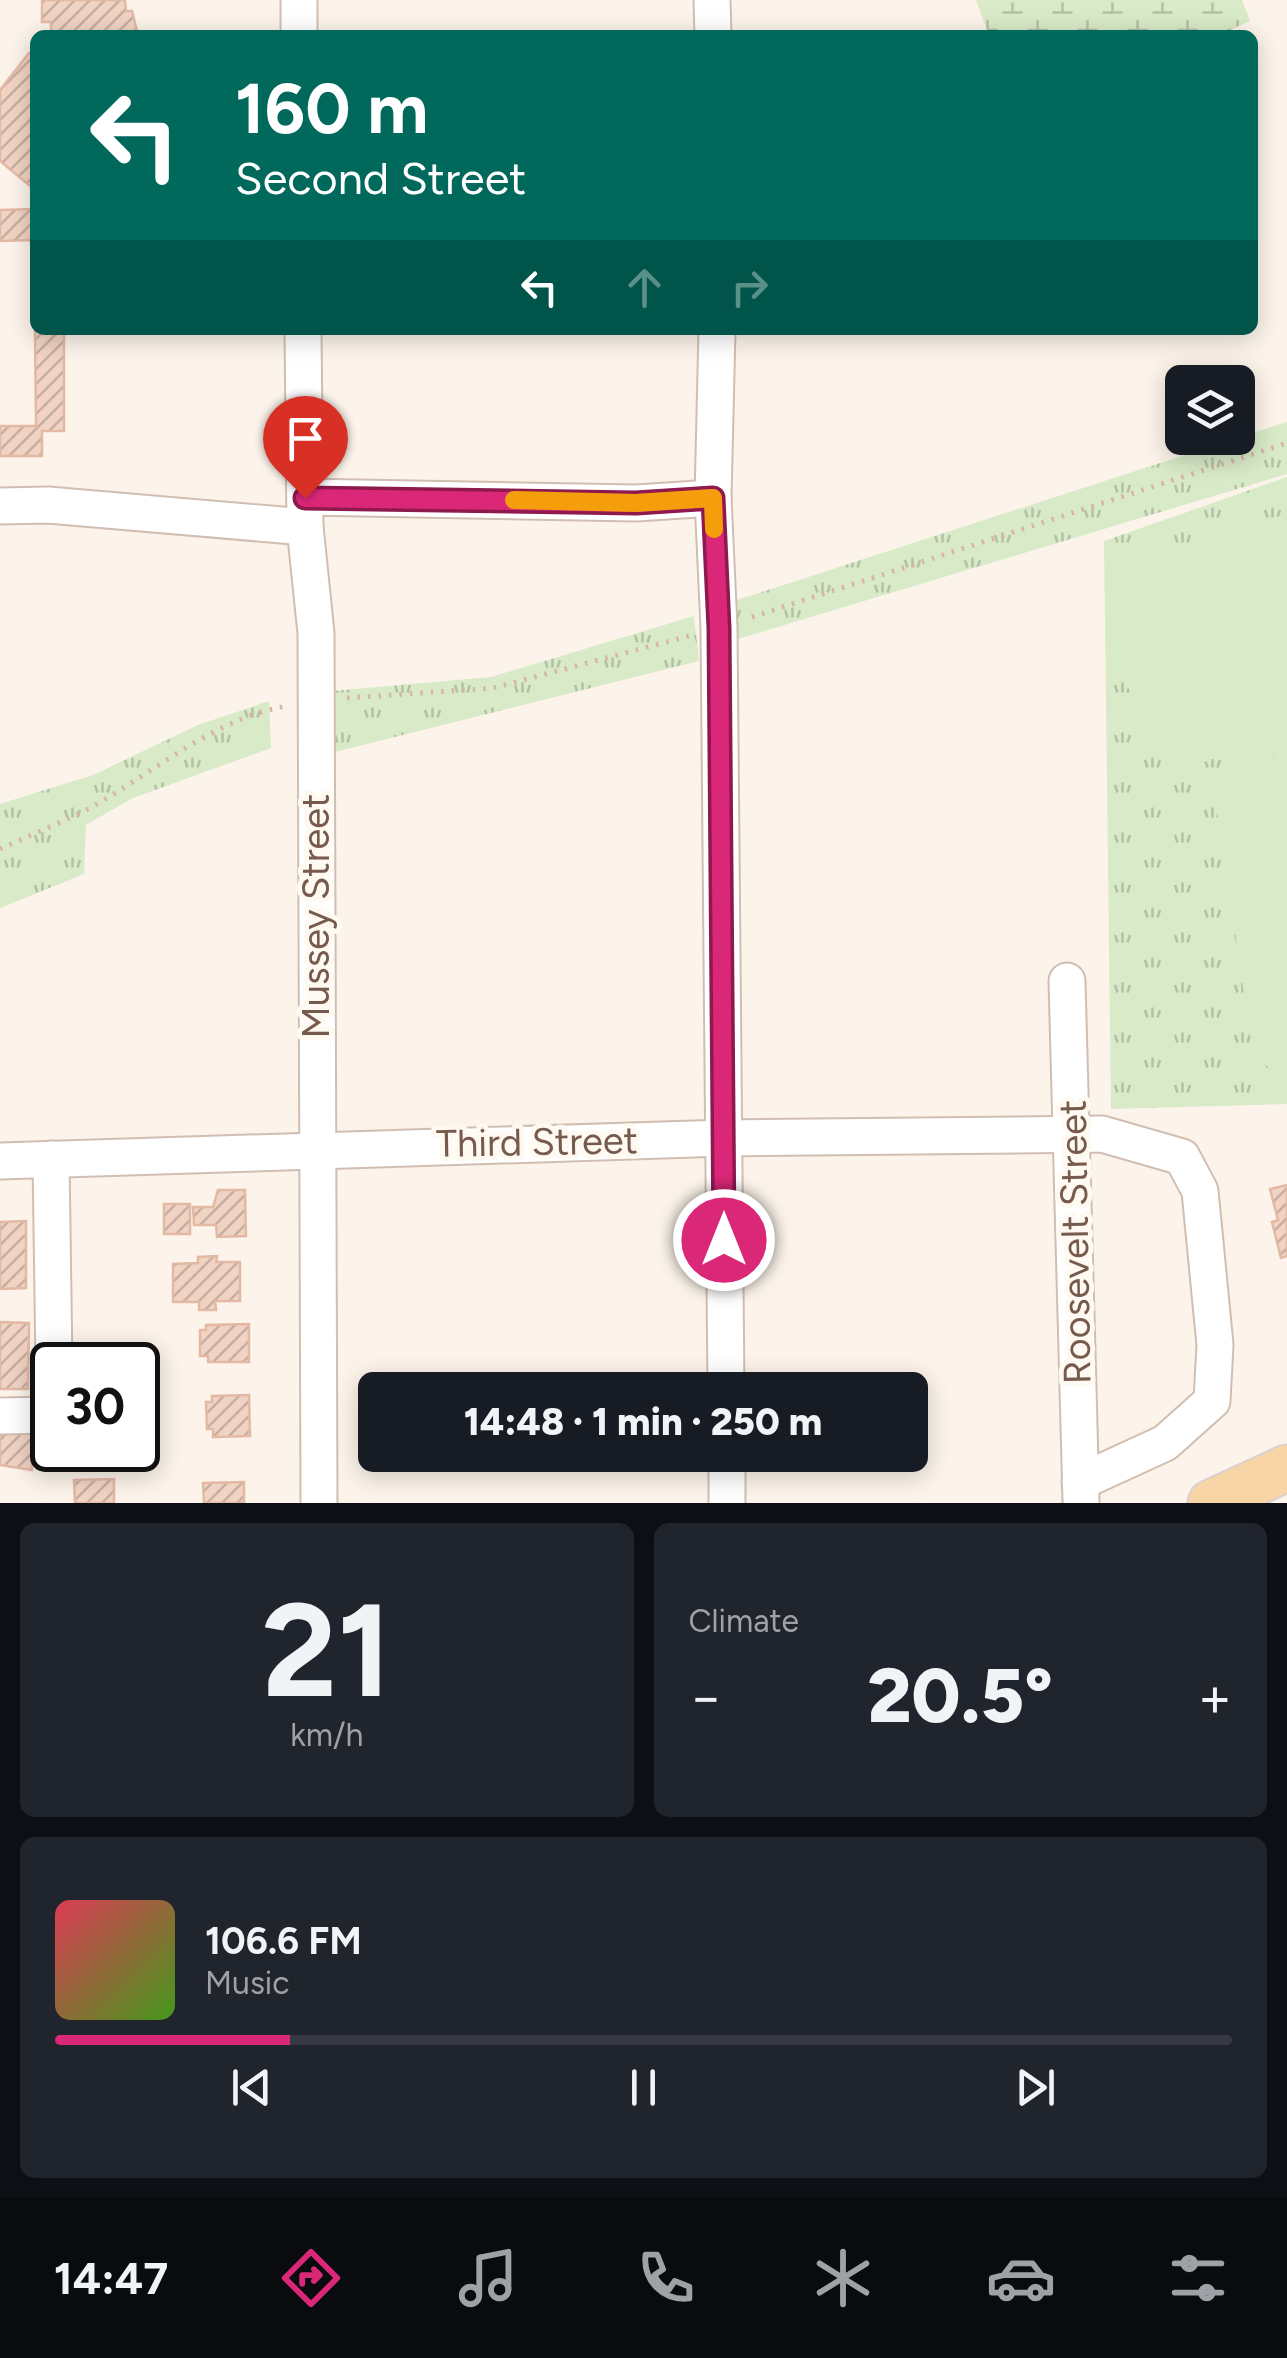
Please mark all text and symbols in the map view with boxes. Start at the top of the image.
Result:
text: 160 m [235,66,428,151]
icon: left [70,70,200,200]
text: Second Street [235,151,526,205]
icon: left [512,260,567,315]
icon: ahead [617,260,672,315]
icon: right [722,260,777,315]
map controls [1165,365,1255,455]
button: layers [1165,365,1255,455]
pin [263,396,348,499]
icon: arrive [278,411,333,466]
street label: Mussey Street [293,794,339,1038]
street label: Roosevelt Street [1050,1099,1100,1385]
street label: Third Street [436,1117,638,1167]
position arrow [672,1188,776,1292]
speed limit sign: 30 [30,1342,160,1472]
text: 14:48 · 1 min · 250 m [464,1399,822,1445]
text: 21 [262,1573,392,1729]
text: Climate [689,1602,799,1640]
text: 20.5° [867,1651,1053,1741]
text: − [689,1664,723,1730]
text: + [1198,1664,1232,1730]
text: km/h [290,1716,363,1754]
text: 106.6 FM [205,1918,362,1964]
text: Music [205,1964,290,2002]
icon: previous [224,2060,279,2115]
icon: pause [616,2060,671,2115]
icon: next [1008,2060,1063,2115]
icon: directions [276,2243,346,2313]
icon: music [453,2243,523,2313]
icon: phone [631,2243,701,2313]
icon: climate [808,2243,878,2313]
icon: car [986,2243,1056,2313]
icon: filters [1163,2243,1233,2313]
text: 14:47 [54,2251,168,2305]

